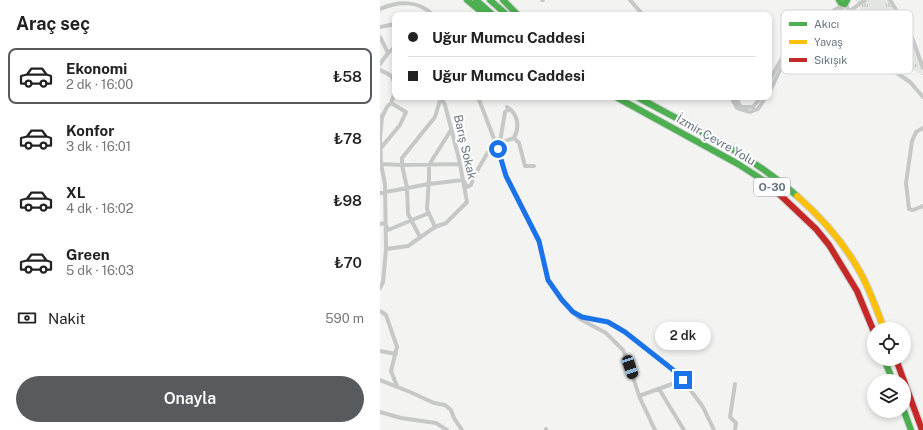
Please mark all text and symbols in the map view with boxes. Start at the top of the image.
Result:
legend [781,10,913,74]
text: Araç seç [16,13,90,34]
text: Akıcı [814,18,839,30]
text: Uğur Mumcu Caddesi [432,29,585,46]
text: Yavaş [814,36,843,49]
text: Sıkışık [814,54,847,67]
icon: car [18,58,54,94]
text: Ekonomi [66,60,127,77]
text: Uğur Mumcu Caddesi [432,67,585,84]
text: ₺58 [333,68,362,85]
text: 2 dk · 16:00 [66,77,133,92]
street label: İzmir Çevre Yolu [674,112,758,168]
street label: Barış Sokak [451,113,479,181]
icon: car [18,120,54,156]
text: Konfor [66,122,114,139]
text: ₺78 [334,130,362,147]
text: 3 dk · 16:01 [66,139,131,154]
route start [489,140,507,158]
road number: O-30 [754,178,790,196]
icon: car [18,182,54,218]
text: XL [66,184,85,201]
text: ₺98 [333,192,362,209]
text: 4 dk · 16:02 [66,201,134,216]
icon: car [18,244,54,280]
text: Green [66,246,110,263]
text: ₺70 [334,254,362,271]
text: 5 dk · 16:03 [66,263,134,278]
icon: cash [16,307,38,329]
text: Nakit [48,310,85,327]
text: 590 m [325,311,364,326]
callout: 2 dk [655,322,711,350]
map controls [867,322,911,418]
button: locate [867,322,911,366]
text: 2 dk [670,328,696,343]
car [621,354,639,380]
route end [674,371,692,389]
button: layers [867,374,911,418]
button: Onayla [16,376,364,422]

